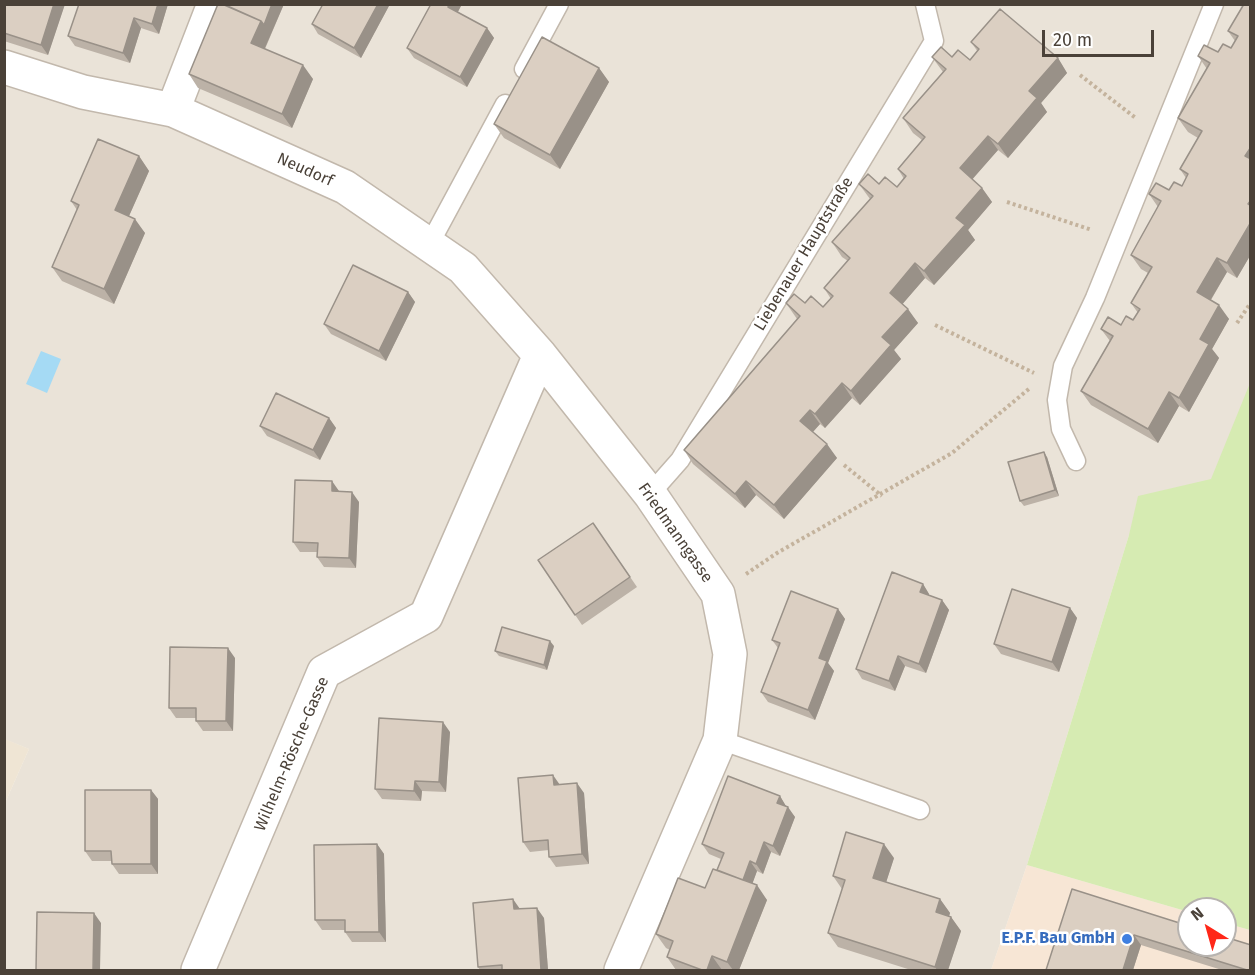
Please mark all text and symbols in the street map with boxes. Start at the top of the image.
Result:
scale bar [1045,18,1158,56]
text: 20 m [1053,29,1092,51]
street label: Neudorf [274,149,336,191]
street label: Liebenauer Hauptstraße [750,174,858,334]
street label: Friedmanngasse [633,479,717,587]
street label: Wilhelm-Rösche-Gasse [251,674,333,834]
north arrow [1177,897,1237,957]
text: N [1187,903,1207,925]
place label: E.P.F. Bau GmbH [1001,929,1115,949]
marker: E.P.F. Bau GmbH [1120,932,1134,946]

